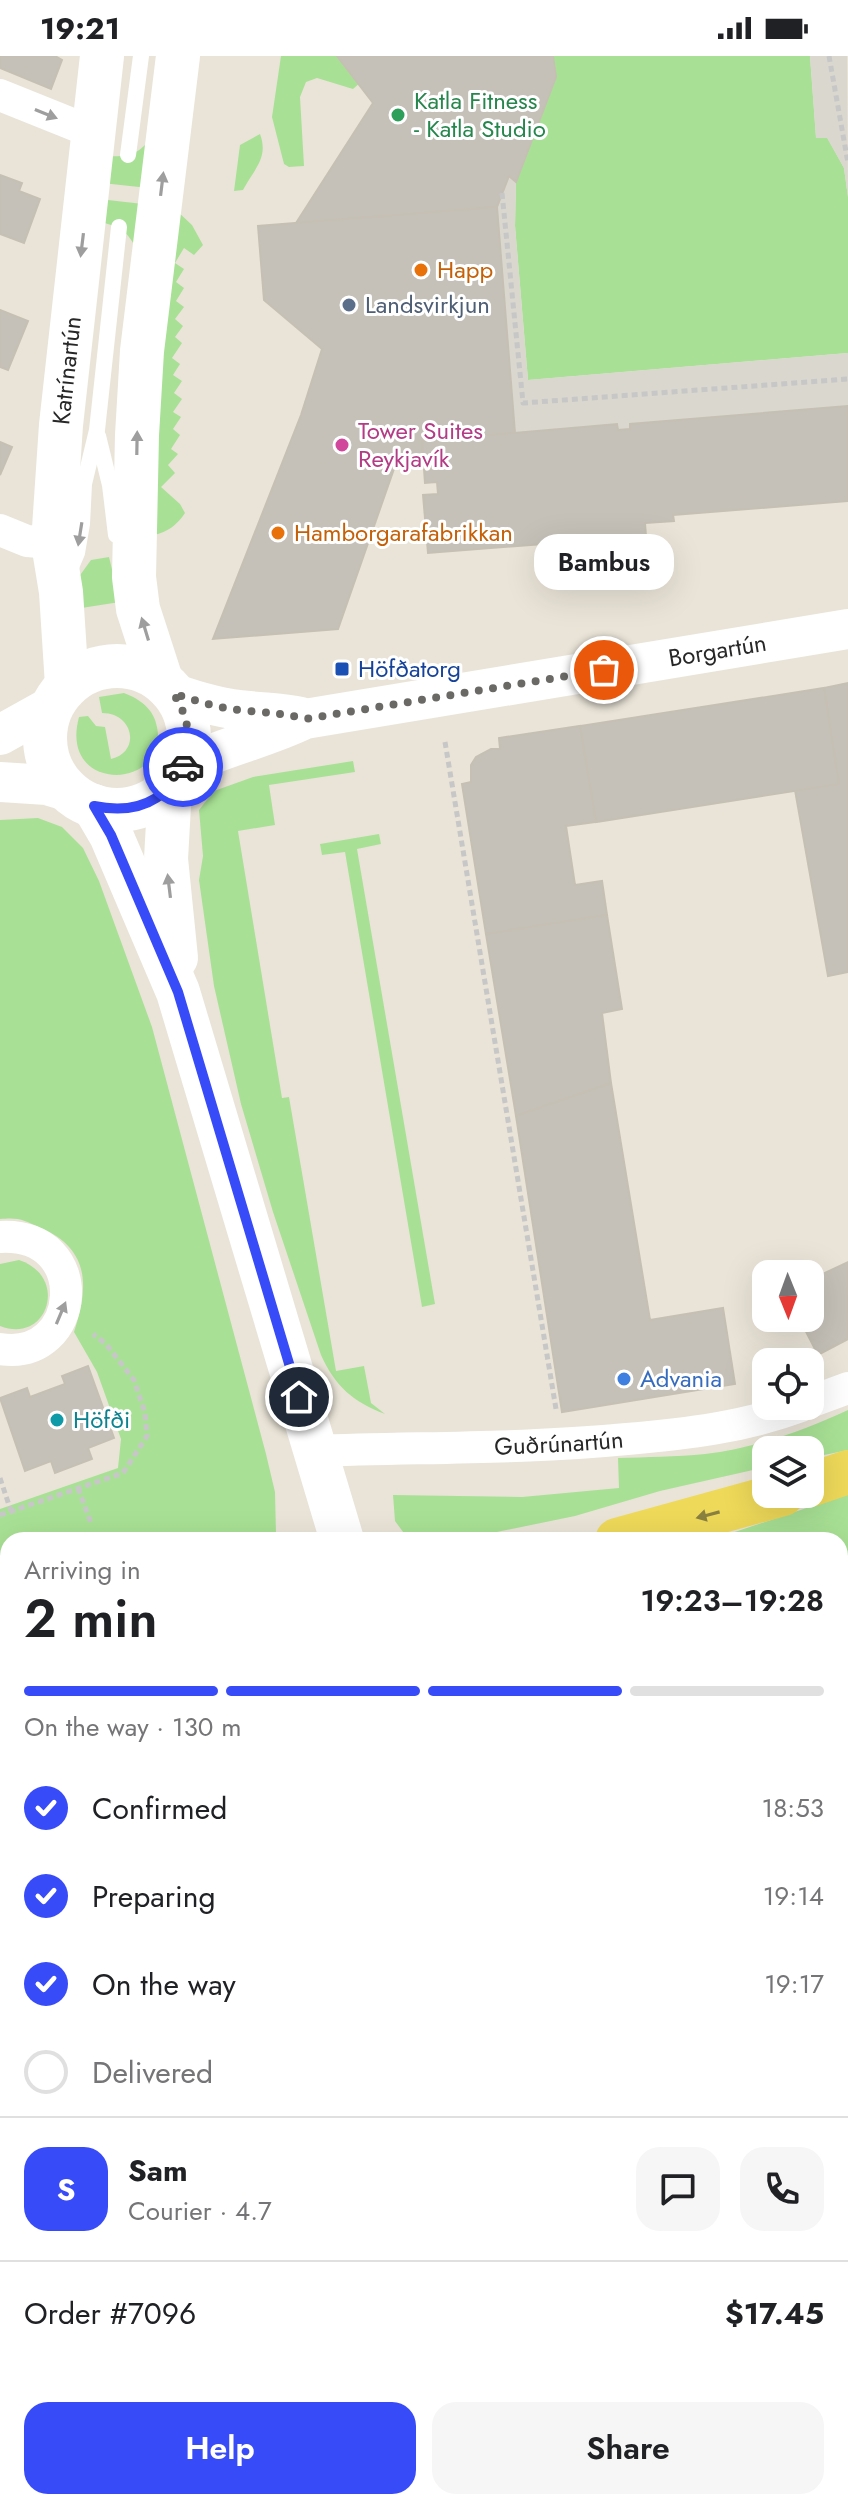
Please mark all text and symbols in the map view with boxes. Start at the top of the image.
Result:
text: 19:21 [40,7,120,50]
place label: Katla Fitness - Katla Studio [414,83,546,146]
marker: Katla Fitness - Katla Studio [389,106,407,124]
one-way arrow [34,107,58,120]
one-way arrow [156,171,169,196]
one-way arrow [75,233,88,258]
place label: Happ [437,252,493,287]
marker: Happ [412,261,430,279]
place label: Landsvirkjun [365,287,490,322]
marker: Landsvirkjun [340,296,358,314]
street label: Katrínartún [43,314,90,426]
place label: Tower Suites Reykjavík [358,413,483,476]
one-way arrow [131,430,143,455]
marker: Tower Suites Reykjavík [333,436,351,454]
place label: Hamborgarafabrikkan [294,515,513,550]
one-way arrow [73,522,86,547]
marker: Hamborgarafabrikkan [269,524,287,542]
callout: Bambus [534,534,674,590]
text: Bambus [558,543,650,581]
one-way arrow [138,617,151,641]
street label: Borgartún [666,625,769,675]
pin [570,636,638,704]
icon: bag [582,648,626,692]
place label: Höfðatorg [358,651,461,686]
marker: Höfðatorg [333,660,351,678]
courier [143,727,223,807]
icon: car [161,745,205,789]
one-way arrow [163,874,176,899]
north arrow [752,1260,824,1332]
map controls [752,1260,824,1508]
one-way arrow [55,1302,68,1325]
button: locate [752,1348,824,1420]
place label: Advania [640,1361,722,1396]
pin [265,1363,333,1431]
marker: Advania [615,1370,633,1388]
icon: home [277,1375,321,1419]
place label: Höfði [73,1402,130,1437]
marker: Höfði [48,1411,66,1429]
street label: Guðrúnartún [494,1421,625,1464]
button: layers [752,1436,824,1508]
one-way arrow [695,1509,719,1522]
text: Arriving in [24,1551,141,1589]
text: 19:23–19:28 [640,1579,824,1622]
text: 2 min [24,1581,157,1657]
text: On the way · 130 m [24,1708,242,1746]
icon: check [24,1786,68,1830]
text: Confirmed [92,1787,227,1830]
text: 18:53 [761,1789,824,1827]
icon: check [24,1874,68,1918]
text: Preparing [92,1875,216,1918]
text: 19:14 [763,1877,824,1915]
icon: check [24,1962,68,2006]
text: On the way [92,1963,236,2006]
text: 19:17 [764,1965,824,2003]
text: Delivered [92,2051,213,2094]
button: chat [636,2147,720,2231]
button: phone [740,2147,824,2231]
text: Sam [128,2149,188,2192]
text: S [57,2168,75,2211]
text: Courier · 4.7 [128,2192,272,2230]
text: Order #7096 [24,2292,196,2335]
text: $17.45 [725,2292,824,2335]
button: Help [24,2402,416,2494]
button: Share [432,2402,824,2494]

